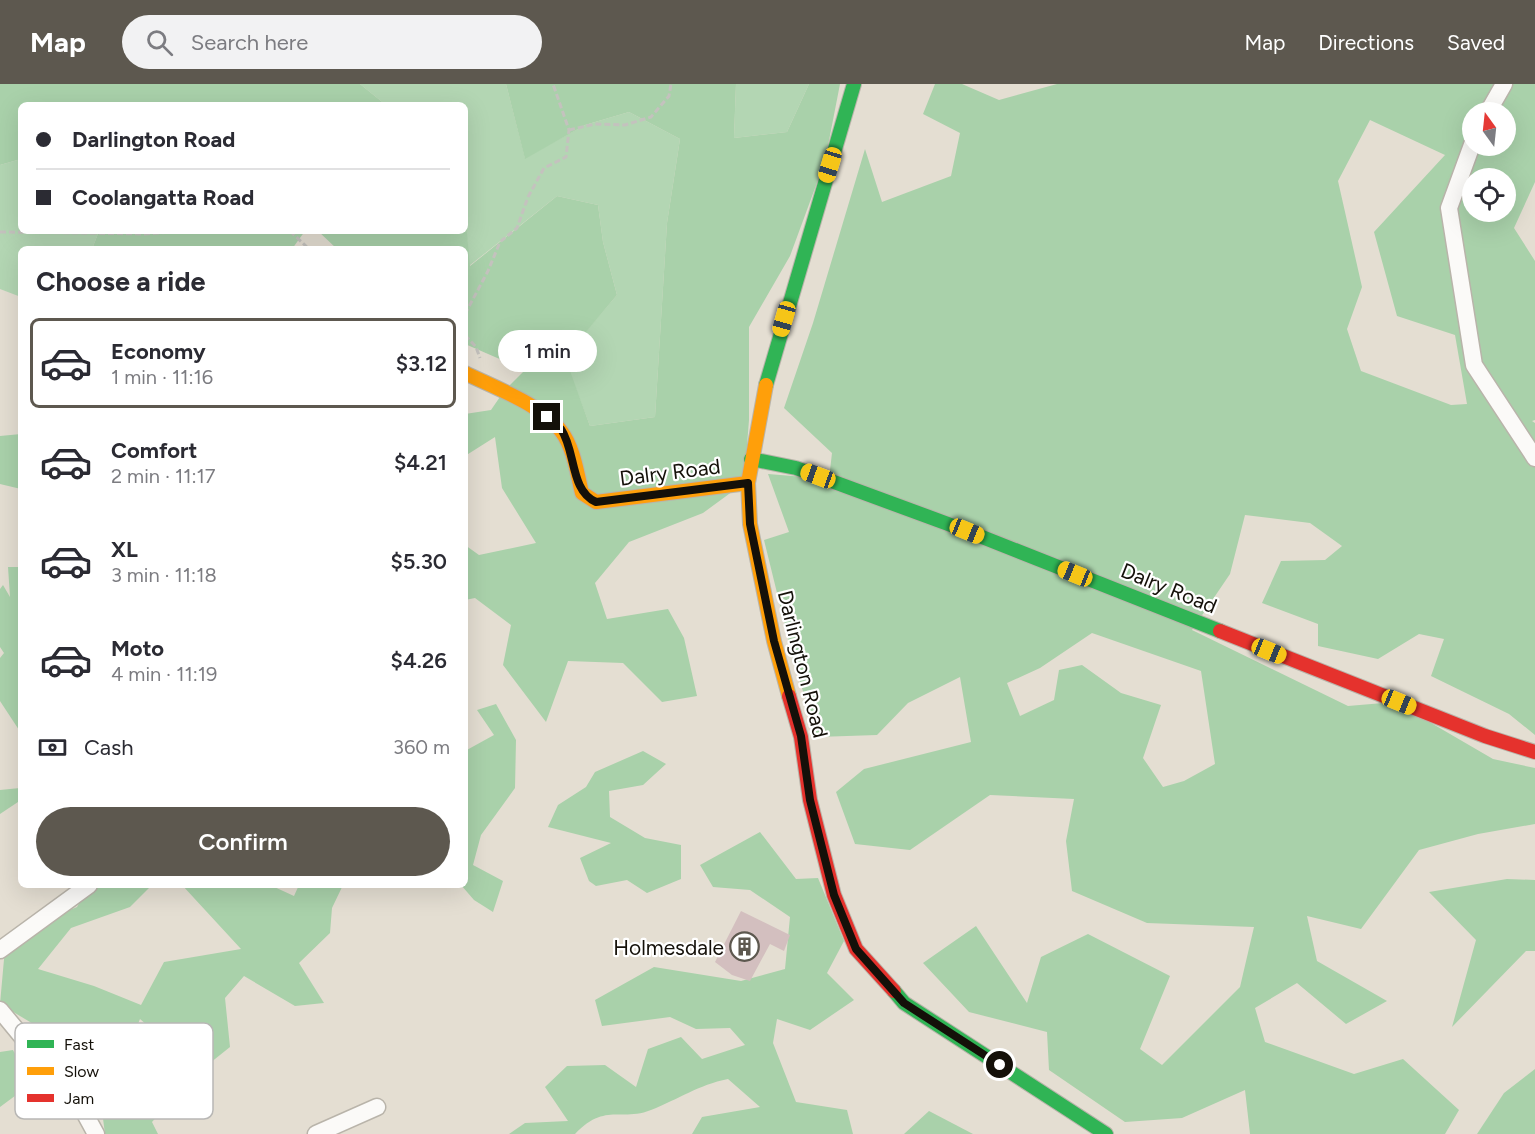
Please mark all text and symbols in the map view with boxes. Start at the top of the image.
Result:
search box [122,15,542,69]
text: Map [30,25,86,59]
icon: search [143,26,176,59]
text: Search here [191,29,308,56]
text: Map [1244,30,1285,55]
text: Directions [1318,30,1414,55]
text: Saved [1447,30,1505,55]
north arrow [1462,102,1516,156]
map controls [1462,102,1516,222]
text: Darlington Road [72,126,235,153]
car [816,145,844,185]
button: locate [1462,168,1516,222]
text: Coolangatta Road [72,184,254,211]
text: Choose a ride [36,265,205,298]
car [770,299,798,339]
callout: 1 min [498,330,596,372]
icon: car [39,336,93,390]
text: Economy [111,338,206,365]
text: 1 min [524,339,571,363]
text: $3.12 [396,350,447,377]
text: 1 min · 11:16 [111,365,213,389]
route end [533,403,560,430]
icon: car [39,435,93,489]
text: Comfort [111,437,197,464]
text: $4.21 [394,449,447,476]
street label: Dalry Road [618,453,722,491]
car [798,461,838,491]
text: 2 min · 11:17 [111,464,215,488]
car [947,516,987,546]
icon: car [39,534,93,588]
text: XL [111,536,138,563]
text: $5.30 [391,548,447,575]
street label: Dalry Road [1117,557,1221,619]
car [1055,559,1095,589]
text: 3 min · 11:18 [111,563,217,587]
street label: Darlington Road [773,588,833,740]
icon: car [39,633,93,687]
text: Moto [111,635,164,662]
car [1249,636,1289,666]
text: $4.26 [391,647,447,674]
text: 4 min · 11:19 [111,662,217,686]
car [1379,687,1419,717]
icon: cash [36,731,69,764]
text: Cash [84,734,134,761]
text: 360 m [393,735,450,759]
button: Confirm [36,807,450,876]
building icon: Holmesdale [729,931,761,963]
place label: Holmesdale [613,935,724,960]
legend [15,1023,213,1119]
text: Fast [64,1035,94,1054]
route start [986,1051,1013,1078]
text: Slow [64,1062,99,1081]
text: Jam [64,1089,94,1108]

